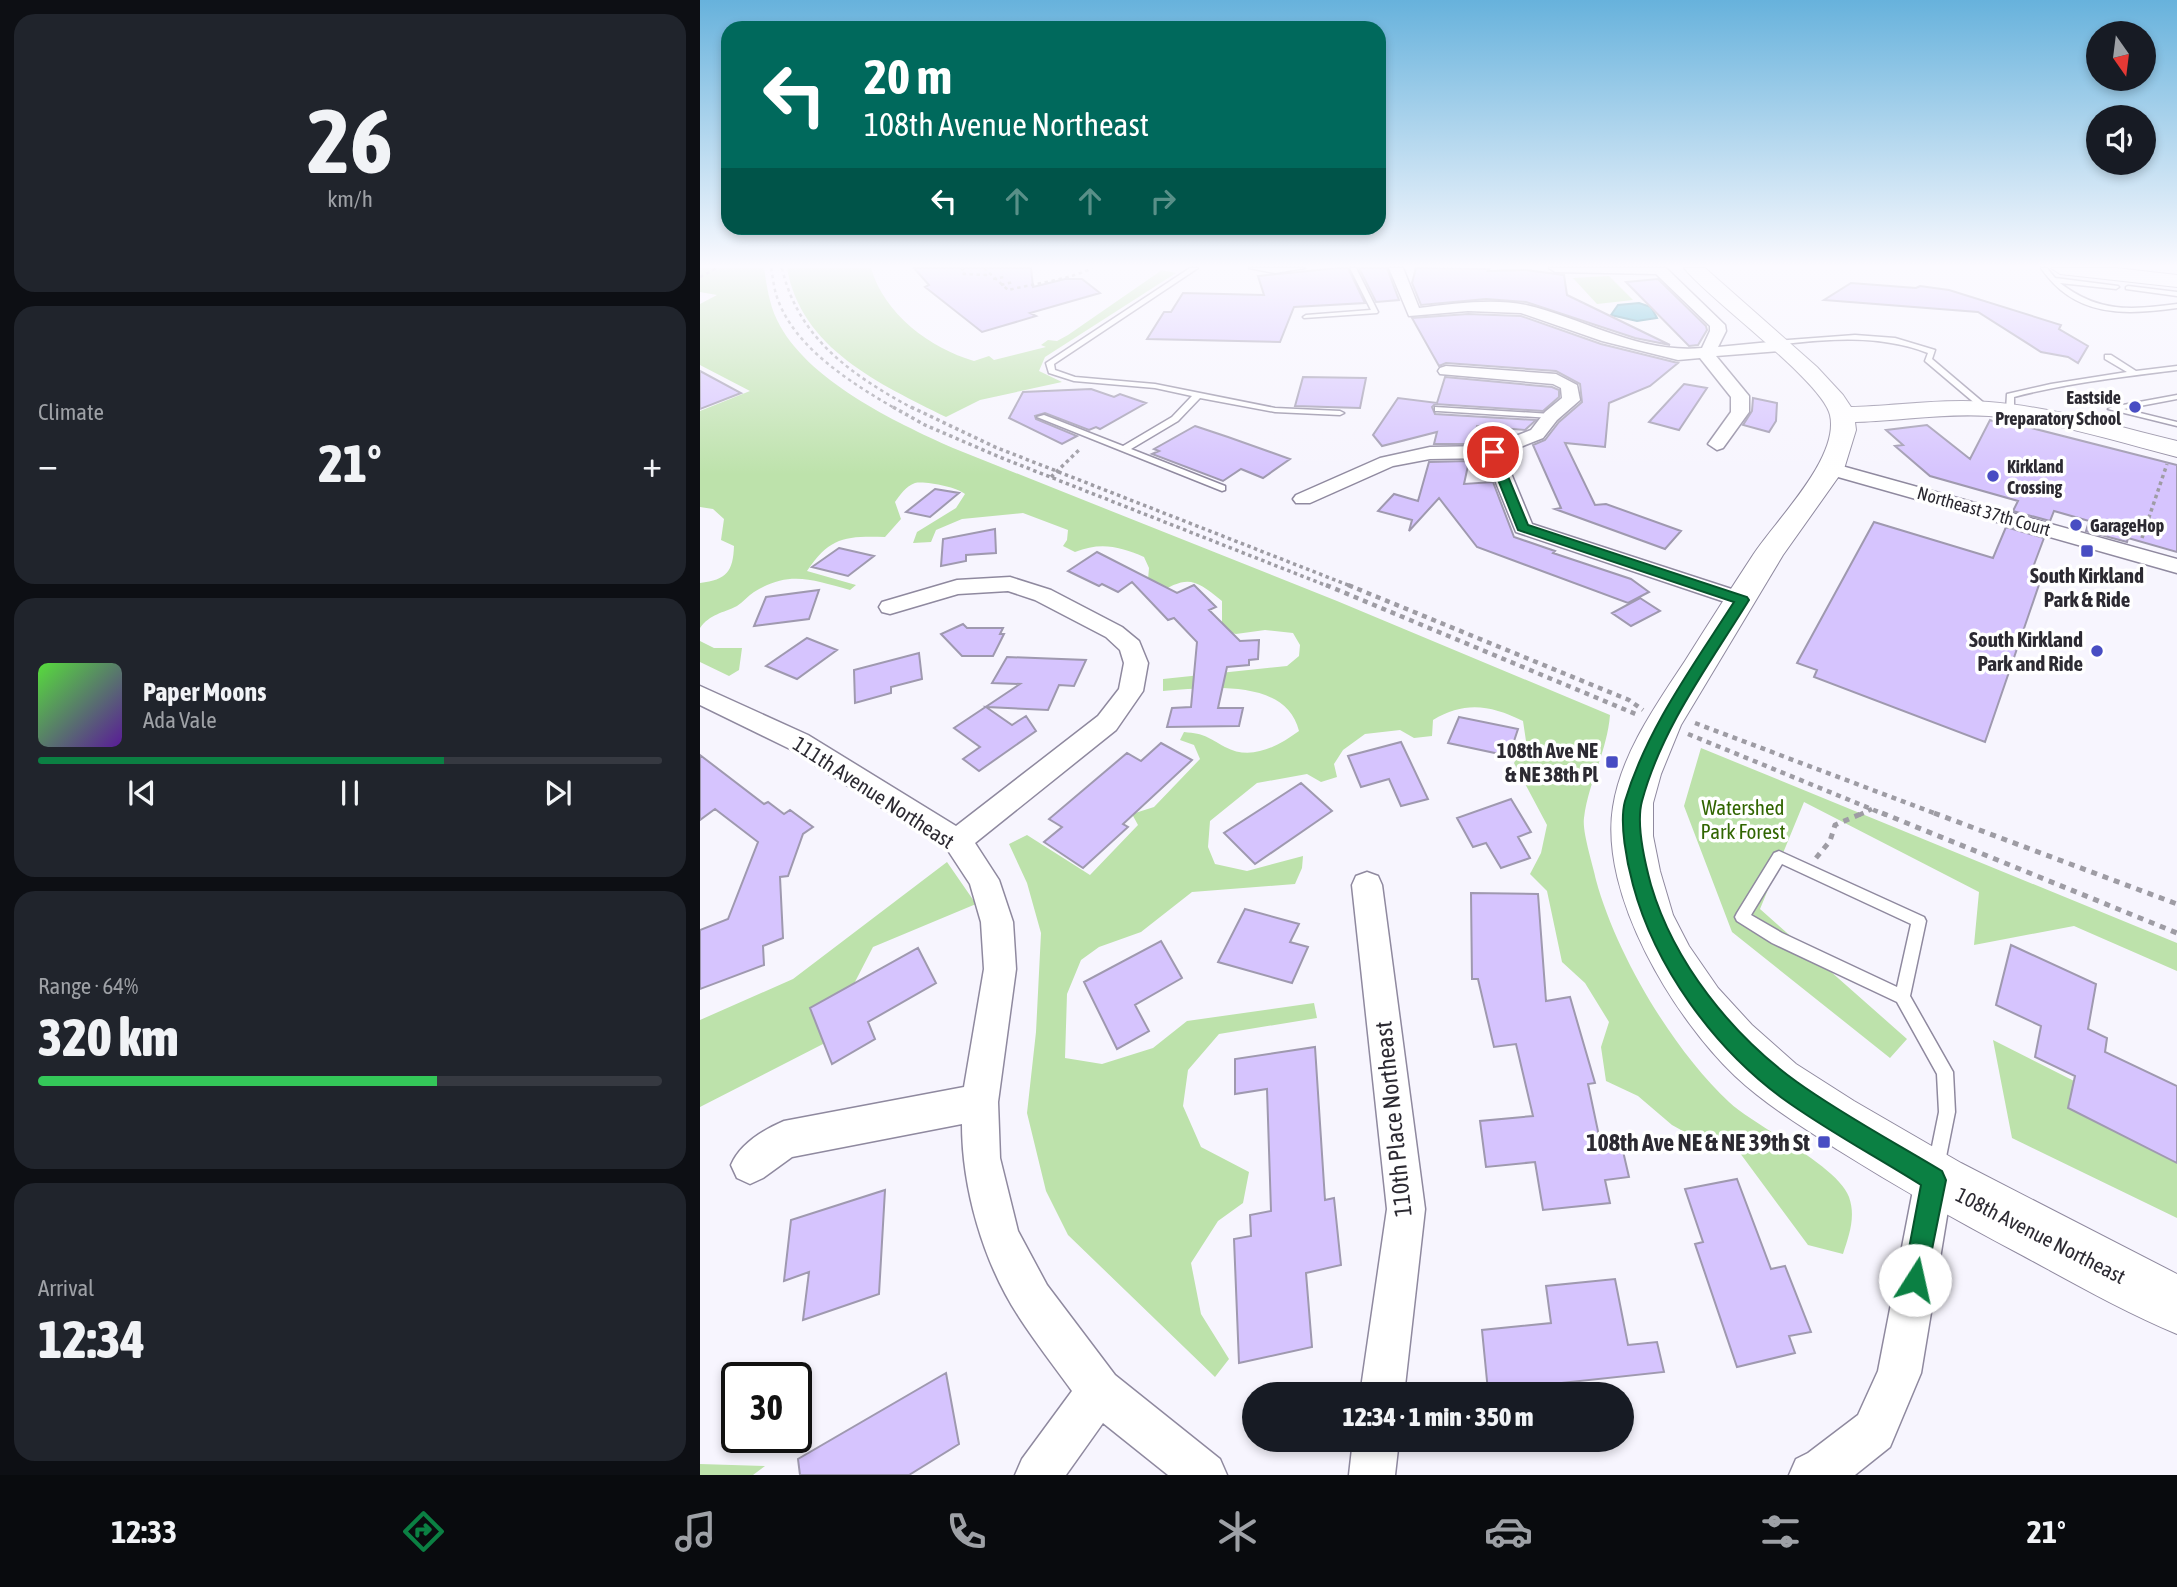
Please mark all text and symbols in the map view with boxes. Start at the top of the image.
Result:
north arrow [2086,21,2156,91]
map controls [2086,21,2156,175]
text: 20 m [864,48,952,104]
icon: left [749,49,840,140]
text: 26 [307,88,393,192]
button: sound [2086,105,2156,175]
text: 108th Avenue Northeast [864,106,1149,143]
icon: left [925,182,963,220]
icon: ahead [998,182,1036,220]
icon: ahead [1071,182,1109,220]
icon: right [1144,182,1182,220]
text: km/h [327,186,373,212]
place label: Eastside Preparatory School [1995,387,2121,429]
text: Climate [38,399,104,425]
marker: Eastside Preparatory School [2127,399,2143,415]
pin [1463,422,1523,482]
text: 21° [318,433,382,493]
icon: arrive [1474,433,1512,471]
text: − [38,442,58,485]
text: + [642,442,662,485]
place label: Kirkland Crossing [2007,456,2064,498]
marker: Kirkland Crossing [1985,468,2001,484]
street label: Northeast 37th Court [1915,482,2053,540]
place label: GarageHop [2090,515,2164,536]
marker: GarageHop [2068,517,2084,533]
marker: South Kirkland Park & Ride [2079,543,2095,559]
place label: South Kirkland Park & Ride [2030,563,2144,611]
place label: South Kirkland Park and Ride [1969,627,2083,675]
marker: South Kirkland Park and Ride [2089,643,2105,659]
text: Paper Moons [143,677,266,707]
text: Ada Vale [143,707,217,733]
street label: 111th Avenue Northeast [789,731,959,853]
place label: 108th Ave NE & NE 38th Pl [1497,738,1598,786]
marker: 108th Ave NE & NE 38th Pl [1604,754,1620,770]
icon: previous [123,774,161,812]
icon: pause [331,774,369,812]
icon: next [539,774,577,812]
park label: Watershed Park Forest [1700,795,1786,843]
text: Range · 64% [38,973,138,999]
text: 320 km [38,1007,179,1067]
street label: 110th Place Northeast [1369,1020,1417,1218]
place label: 108th Ave NE & NE 39th St [1586,1129,1810,1156]
marker: 108th Ave NE & NE 39th St [1816,1134,1832,1150]
street label: 108th Avenue Northeast [1952,1182,2130,1288]
position arrow [1878,1243,1952,1317]
text: Arrival [38,1275,94,1301]
text: 12:34 [38,1309,145,1369]
speed limit sign: 30 [721,1362,812,1453]
text: 12:34 · 1 min · 350 m [1343,1402,1533,1432]
icon: directions [399,1507,448,1556]
icon: music [671,1507,720,1556]
icon: phone [942,1507,991,1556]
icon: climate [1213,1507,1262,1556]
icon: car [1484,1507,1533,1556]
icon: filters [1756,1507,1805,1556]
text: 12:33 [111,1513,177,1550]
text: 21° [2027,1513,2066,1550]

